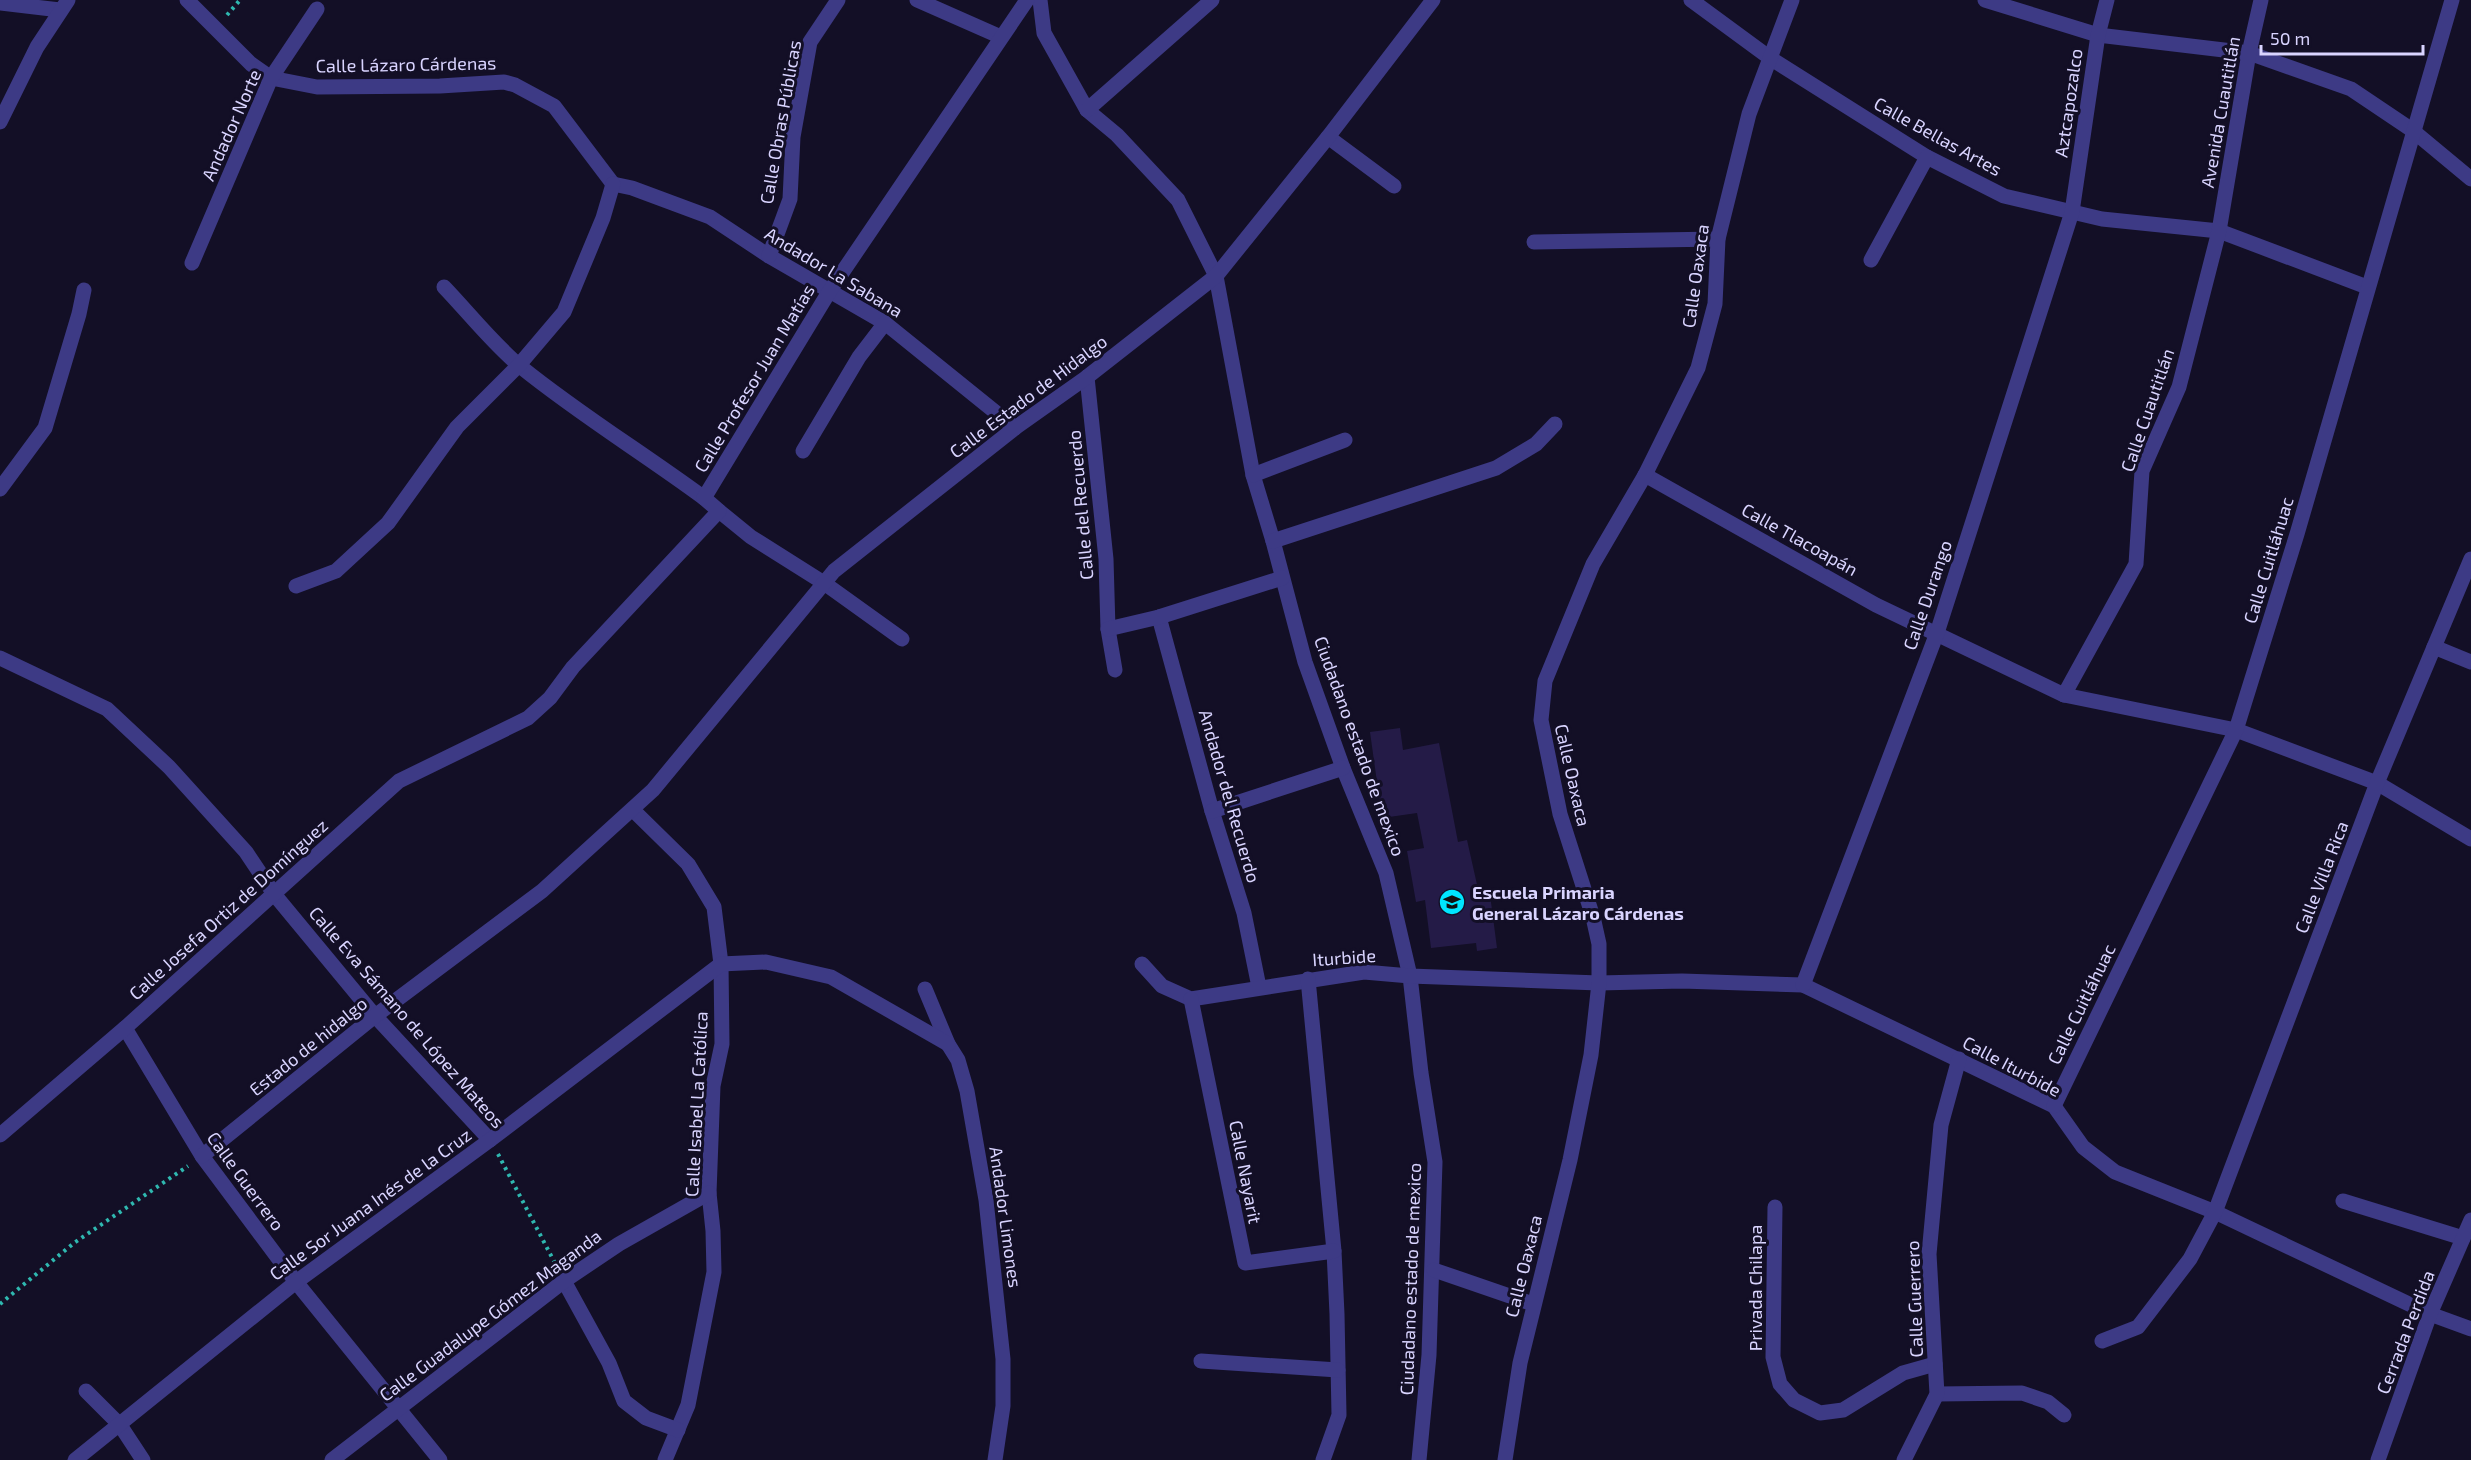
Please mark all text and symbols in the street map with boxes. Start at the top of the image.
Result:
scale bar [2261,18,2423,56]
text: 50 m [2270,27,2310,49]
street label: Avenida Cuautitlán [2196,34,2244,190]
street label: Calle Obras Públicas [755,38,805,206]
street label: Aztcapozalco [2049,47,2087,159]
street label: Calle Lázaro Cárdenas [316,51,496,77]
street label: Andador Norte [197,66,265,184]
street label: Calle Bellas Artes [1870,92,2006,180]
street label: Andador La Sabana [761,222,907,322]
street label: Calle Oaxaca [1677,223,1713,329]
street label: Calle Profesor Juan Matías [689,280,819,476]
street label: Calle Estado de Hidalgo [945,330,1111,462]
street label: Calle Cuautitlán [2116,345,2178,475]
street label: Calle del Recuerdo [1062,429,1098,581]
street label: Calle Cuitláhuac [2238,494,2298,626]
street label: Calle Tlacoapán [1738,498,1862,580]
street label: Calle Durango [1898,537,1956,653]
street label: Ciudadano estado de mexico [1310,633,1410,859]
street label: Andador del Recuerdo [1195,707,1265,885]
street label: Calle Oaxaca [1551,722,1595,828]
street label: Calle Josefa Ortiz de Domínguez [124,814,332,1004]
street label: Calle Villa Rica [2290,818,2352,936]
place label: Escuela Primaria General Lázaro Cárdenas [1472,881,1684,924]
school or university icon: Escuela Primaria General Lázaro Cárdenas [1437,887,1467,917]
street label: Calle Eva Sámano de López Mateos [305,902,509,1132]
street label: Calle Cuitláhuac [2042,940,2120,1068]
street label: Iturbide [1311,944,1377,970]
street label: Estado de hidalgo [245,992,371,1100]
street label: Calle Isabel La Católica [680,1011,712,1197]
street label: Calle Iturbide [1959,1031,2065,1101]
street label: Calle Nayarit [1225,1118,1267,1226]
street label: Calle Sor Juana Inés de la Cruz [265,1123,475,1285]
street label: Calle Guerrero [203,1127,289,1235]
street label: Andador Limones [985,1145,1027,1289]
street label: Ciudadano estado de mexico [1395,1162,1425,1396]
street label: Calle Oaxaca [1500,1213,1546,1319]
street label: Calle Guadalupe Gómez Maganda [375,1224,605,1406]
street label: Privada Chilapa [1744,1225,1766,1351]
street label: Calle Guerrero [1901,1240,1927,1358]
street label: Cerrada Perdida [2371,1267,2439,1397]

